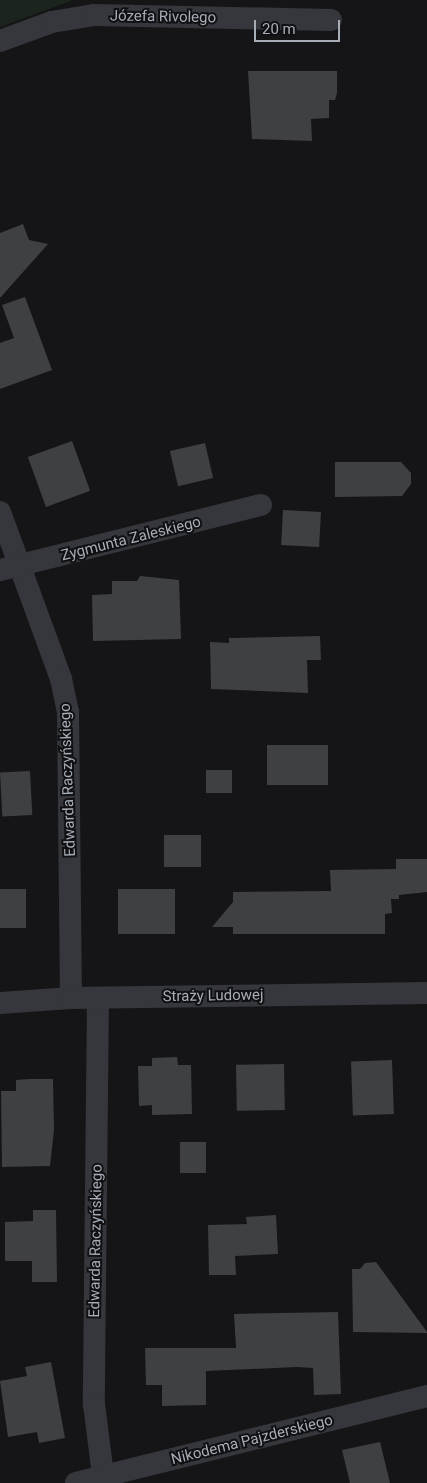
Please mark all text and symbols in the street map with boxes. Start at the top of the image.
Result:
street label: Józefa Rivolego [110,7,216,27]
scale bar [257,10,343,42]
text: 20 m [262,20,296,38]
street label: Zygmunta Zaleskiego [59,513,203,565]
street label: Edwarda Raczyńskiego [56,703,80,857]
street label: Straży Ludowej [162,986,264,1006]
street label: Edwarda Raczyńskiego [86,1164,106,1318]
street label: Nikodema Pajzderskiego [169,1411,335,1469]

